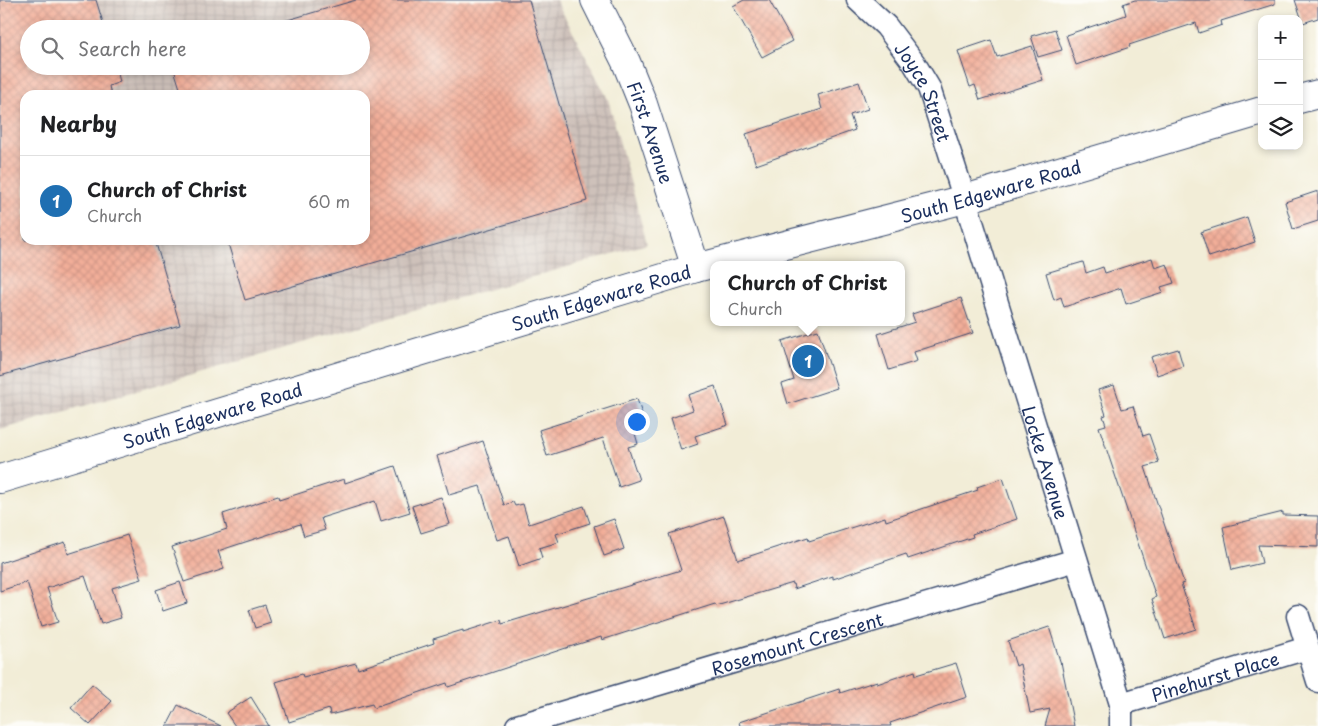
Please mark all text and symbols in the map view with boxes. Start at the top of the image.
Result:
map controls [1258,15,1303,150]
button: + [1258,15,1303,60]
search box [20,20,370,75]
icon: search [38,34,66,62]
text: Search here [78,34,187,62]
street label: Joyce Street [889,36,959,145]
button: − [1258,60,1303,105]
street label: First Avenue [621,77,681,187]
button: layers [1258,105,1303,150]
text: Nearby [40,107,117,139]
street label: South Edgeware Road [898,152,1084,229]
text: Church of Christ [87,175,247,203]
text: 1 [52,189,60,213]
text: 60 m [308,189,350,213]
text: Church [87,203,142,227]
street label: South Edgeware Road [508,257,694,337]
popup [710,261,905,326]
text: Church of Christ [728,268,887,296]
text: Church [728,296,783,320]
pin: 1 [792,342,824,380]
street label: South Edgeware Road [119,375,306,455]
street label: Locke Avenue [1016,402,1077,523]
your location [624,409,650,435]
street label: Rosemount Crescent [708,605,886,681]
street label: Pinehurst Place [1148,644,1282,708]

